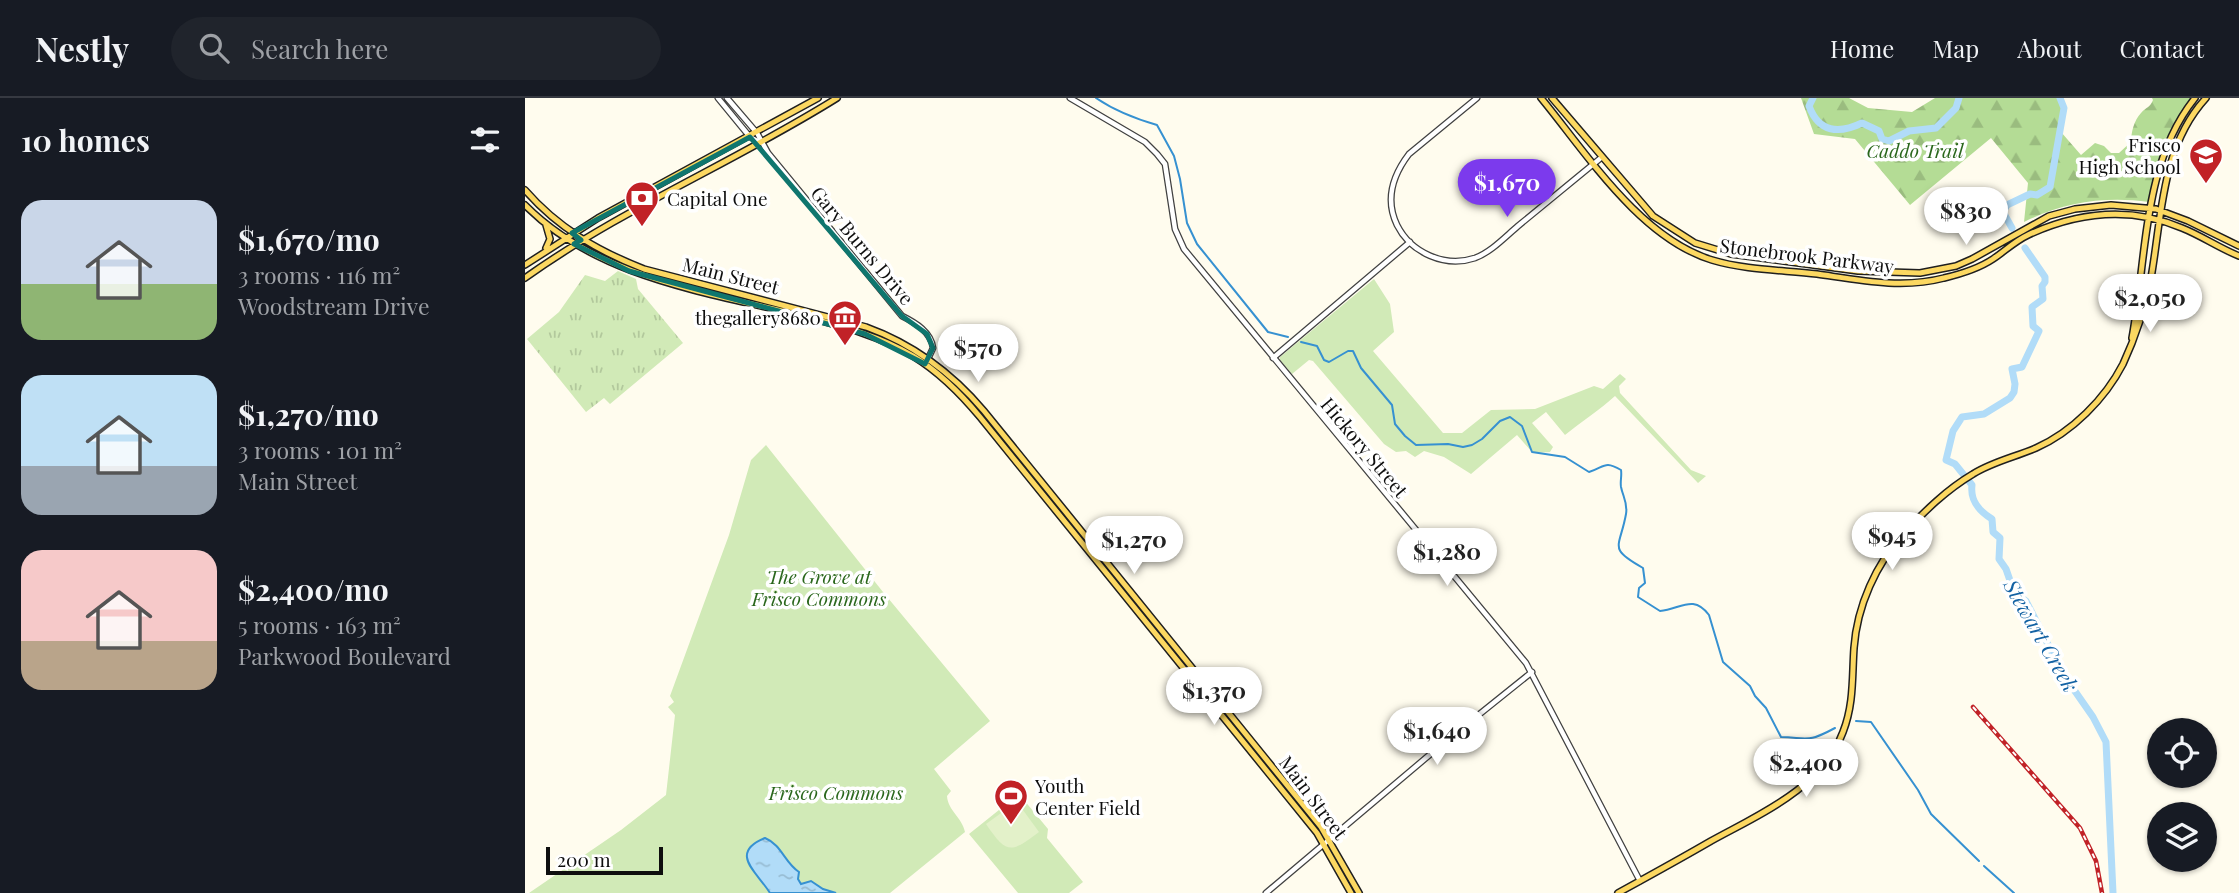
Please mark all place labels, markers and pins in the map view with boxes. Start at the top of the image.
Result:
place label: Frisco High School [2078,131,2182,179]
school or university icon: Frisco High School [2187,136,2225,185]
pin: $1,670 [1450,159,1564,219]
bank icon: Capital One [623,179,661,228]
place label: Capital One [667,185,768,211]
pin: $830 [1925,188,2007,247]
pin: $2,050 [2093,274,2207,334]
museum icon: thegallery8680 [826,298,864,347]
place label: thegallery8680 [695,304,821,330]
pin: $570 [937,324,1019,384]
pin: $945 [1851,512,1933,572]
pin: $1,270 [1077,517,1191,576]
pin: $1,280 [1390,528,1504,588]
pin: $1,370 [1157,668,1271,727]
pin: $1,640 [1380,708,1494,767]
pin: $2,400 [1749,740,1863,799]
place label: Youth Center Field [1034,772,1140,820]
sports icon: Youth Center Field [992,777,1030,826]

